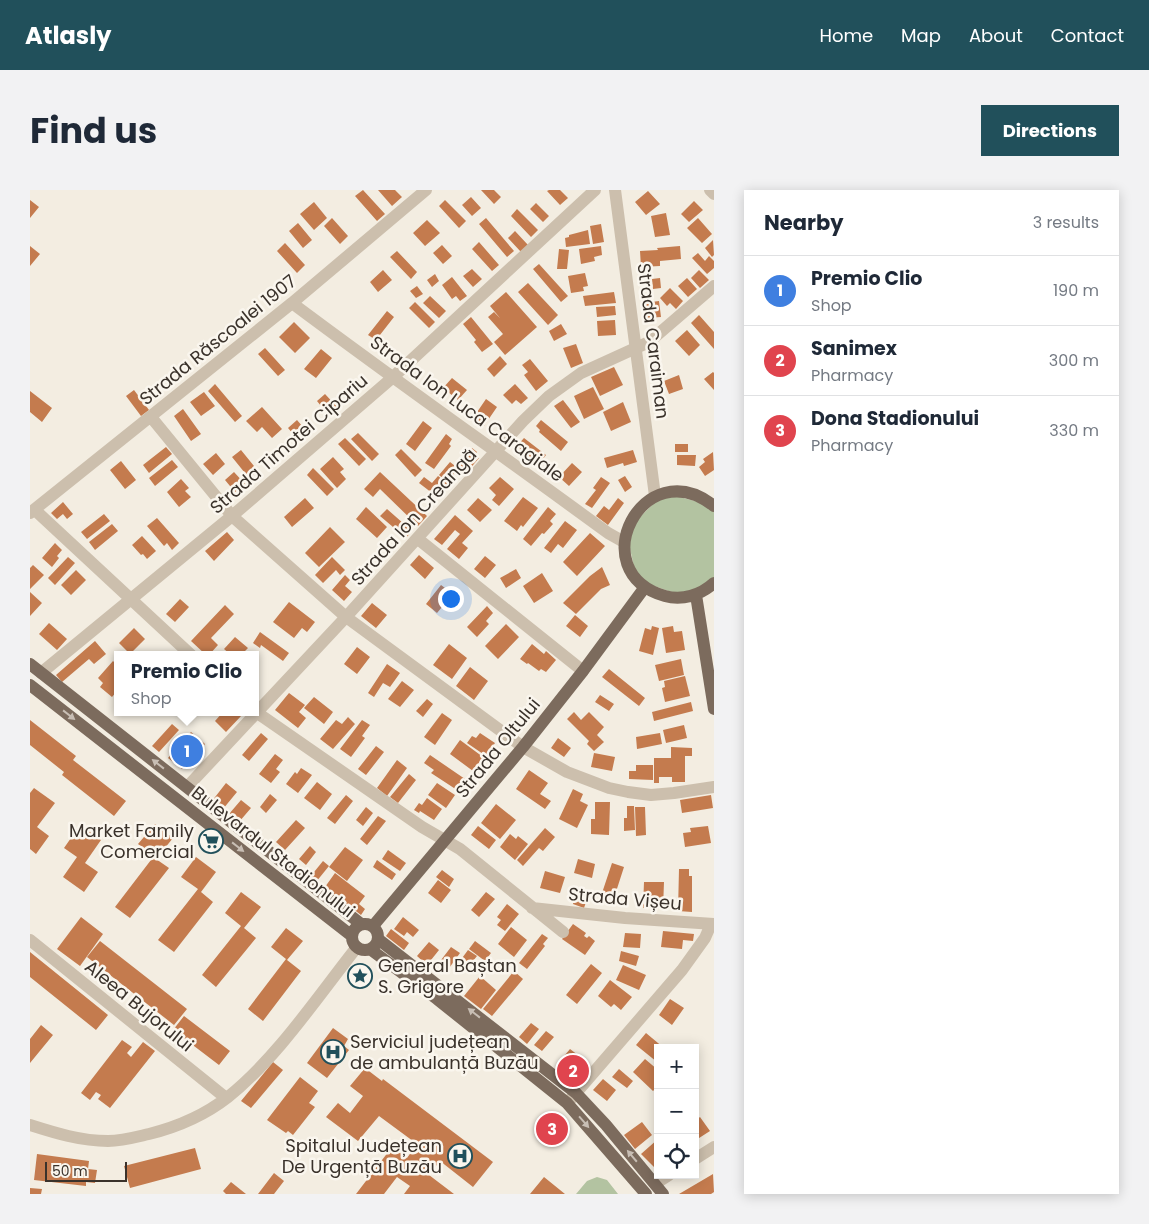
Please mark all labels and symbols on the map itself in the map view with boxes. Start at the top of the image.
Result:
street label: Strada Caraiman [632,262,675,420]
street label: Strada Răscoalei 1907 [134,268,302,411]
street label: Strada Ion Luca Caragiale [365,330,569,487]
street label: Strada Timotei Cipariu [204,368,373,519]
street label: Strada Ion Creangă [345,442,482,591]
your location [438,586,464,612]
street label: Strada Oltului [449,692,546,803]
one-way arrow [62,710,75,721]
pin: 1 [171,732,203,770]
one-way arrow [152,758,165,769]
street label: Bulevardul Stadionului [186,780,360,923]
place label: Market Family Comercial [69,818,194,864]
supermarket icon: Market Family Comercial [198,828,224,854]
one-way arrow [232,842,245,852]
street label: Strada Vișeu [567,881,683,916]
place label: General Baștan S. Grigore [378,953,517,999]
street label: Aleea Bujorului [80,954,199,1057]
place icon: General Baștan S. Grigore [347,963,373,989]
one-way arrow [467,1007,480,1018]
place label: Serviciul județean de ambulanță Buzău [350,1029,539,1075]
hospital icon: Serviciul județean de ambulanță Buzău [320,1039,346,1065]
pin: 2 [557,1052,589,1090]
pin: 3 [536,1110,568,1148]
one-way arrow [579,1115,590,1128]
place label: Spitalul Județean De Urgență Buzău [282,1133,442,1179]
hospital icon: Spitalul Județean De Urgență Buzău [447,1143,473,1169]
one-way arrow [627,1150,638,1163]
scale bar [45,1159,128,1182]

